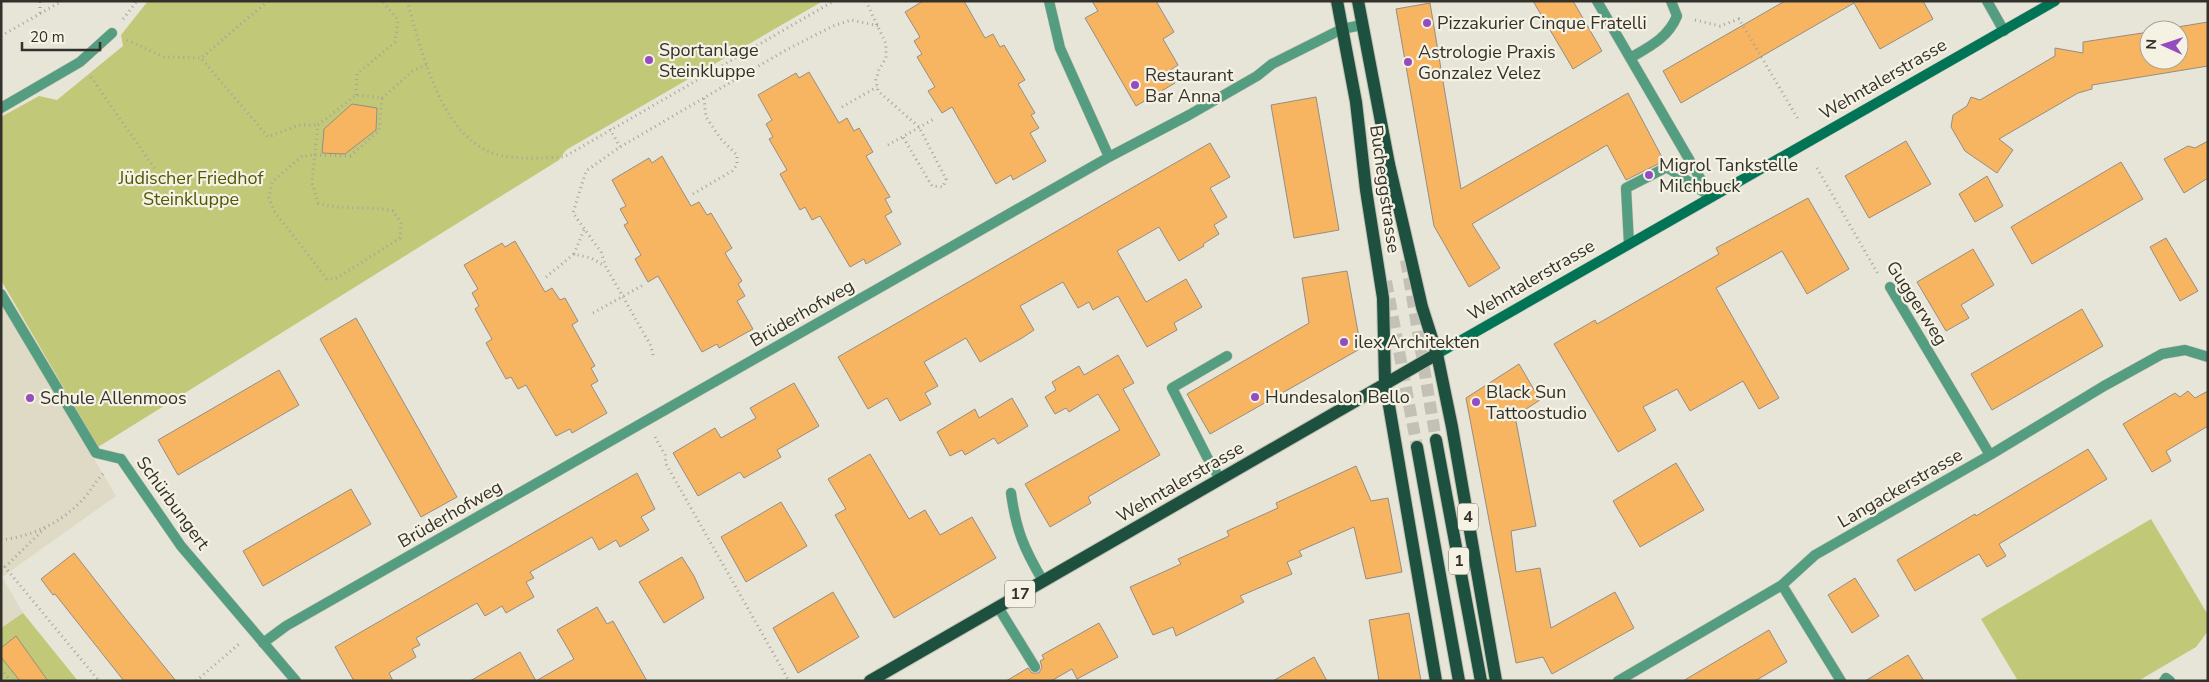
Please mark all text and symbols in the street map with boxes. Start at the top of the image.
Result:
place label: Pizzakurier Cinque Fratelli [1437,11,1647,35]
marker: Pizzakurier Cinque Fratelli [1421,17,1433,29]
scale bar [22,20,100,52]
north arrow [2139,20,2189,70]
text: 20 m [30,27,65,47]
street label: Wehntalerstrasse [1815,33,1951,125]
place label: Sportanlage Steinkluppe [659,38,759,83]
text: N [2142,39,2161,50]
place label: Astrologie Praxis Gonzalez Velez [1418,40,1556,85]
marker: Sportanlage Steinkluppe [643,54,655,66]
marker: Astrologie Praxis Gonzalez Velez [1402,56,1414,68]
place label: Restaurant Bar Anna [1145,63,1234,108]
marker: Restaurant Bar Anna [1129,79,1141,91]
street label: Bucheggstrasse [1364,123,1406,255]
place label: Migrol Tankstelle Milchbuck [1659,153,1798,198]
park label: Jüdischer Friedhof Steinkluppe [118,166,264,211]
marker: Migrol Tankstelle Milchbuck [1643,169,1655,181]
street label: Wehntalerstrasse [1463,234,1599,326]
street label: Guggerweg [1881,256,1953,350]
street label: Brüderhofweg [746,274,858,352]
place label: ilex Architekten [1354,330,1480,354]
marker: ilex Architekten [1338,336,1350,348]
place label: Black Sun Tattoostudio [1486,380,1587,425]
place label: Hundesalon Bello [1265,385,1410,409]
place label: Schule Allenmoos [40,386,187,410]
marker: Hundesalon Bello [1249,391,1261,403]
marker: Schule Allenmoos [24,392,36,404]
marker: Black Sun Tattoostudio [1470,396,1482,408]
street label: Wehntalerstrasse [1112,436,1248,528]
street label: Langackerstrasse [1833,443,1967,533]
street label: Schürbungert [131,451,216,555]
street label: Brüderhofweg [394,475,506,553]
road number: 4 [1458,504,1478,530]
road number: 1 [1449,548,1469,574]
road number: 17 [1005,580,1035,608]

